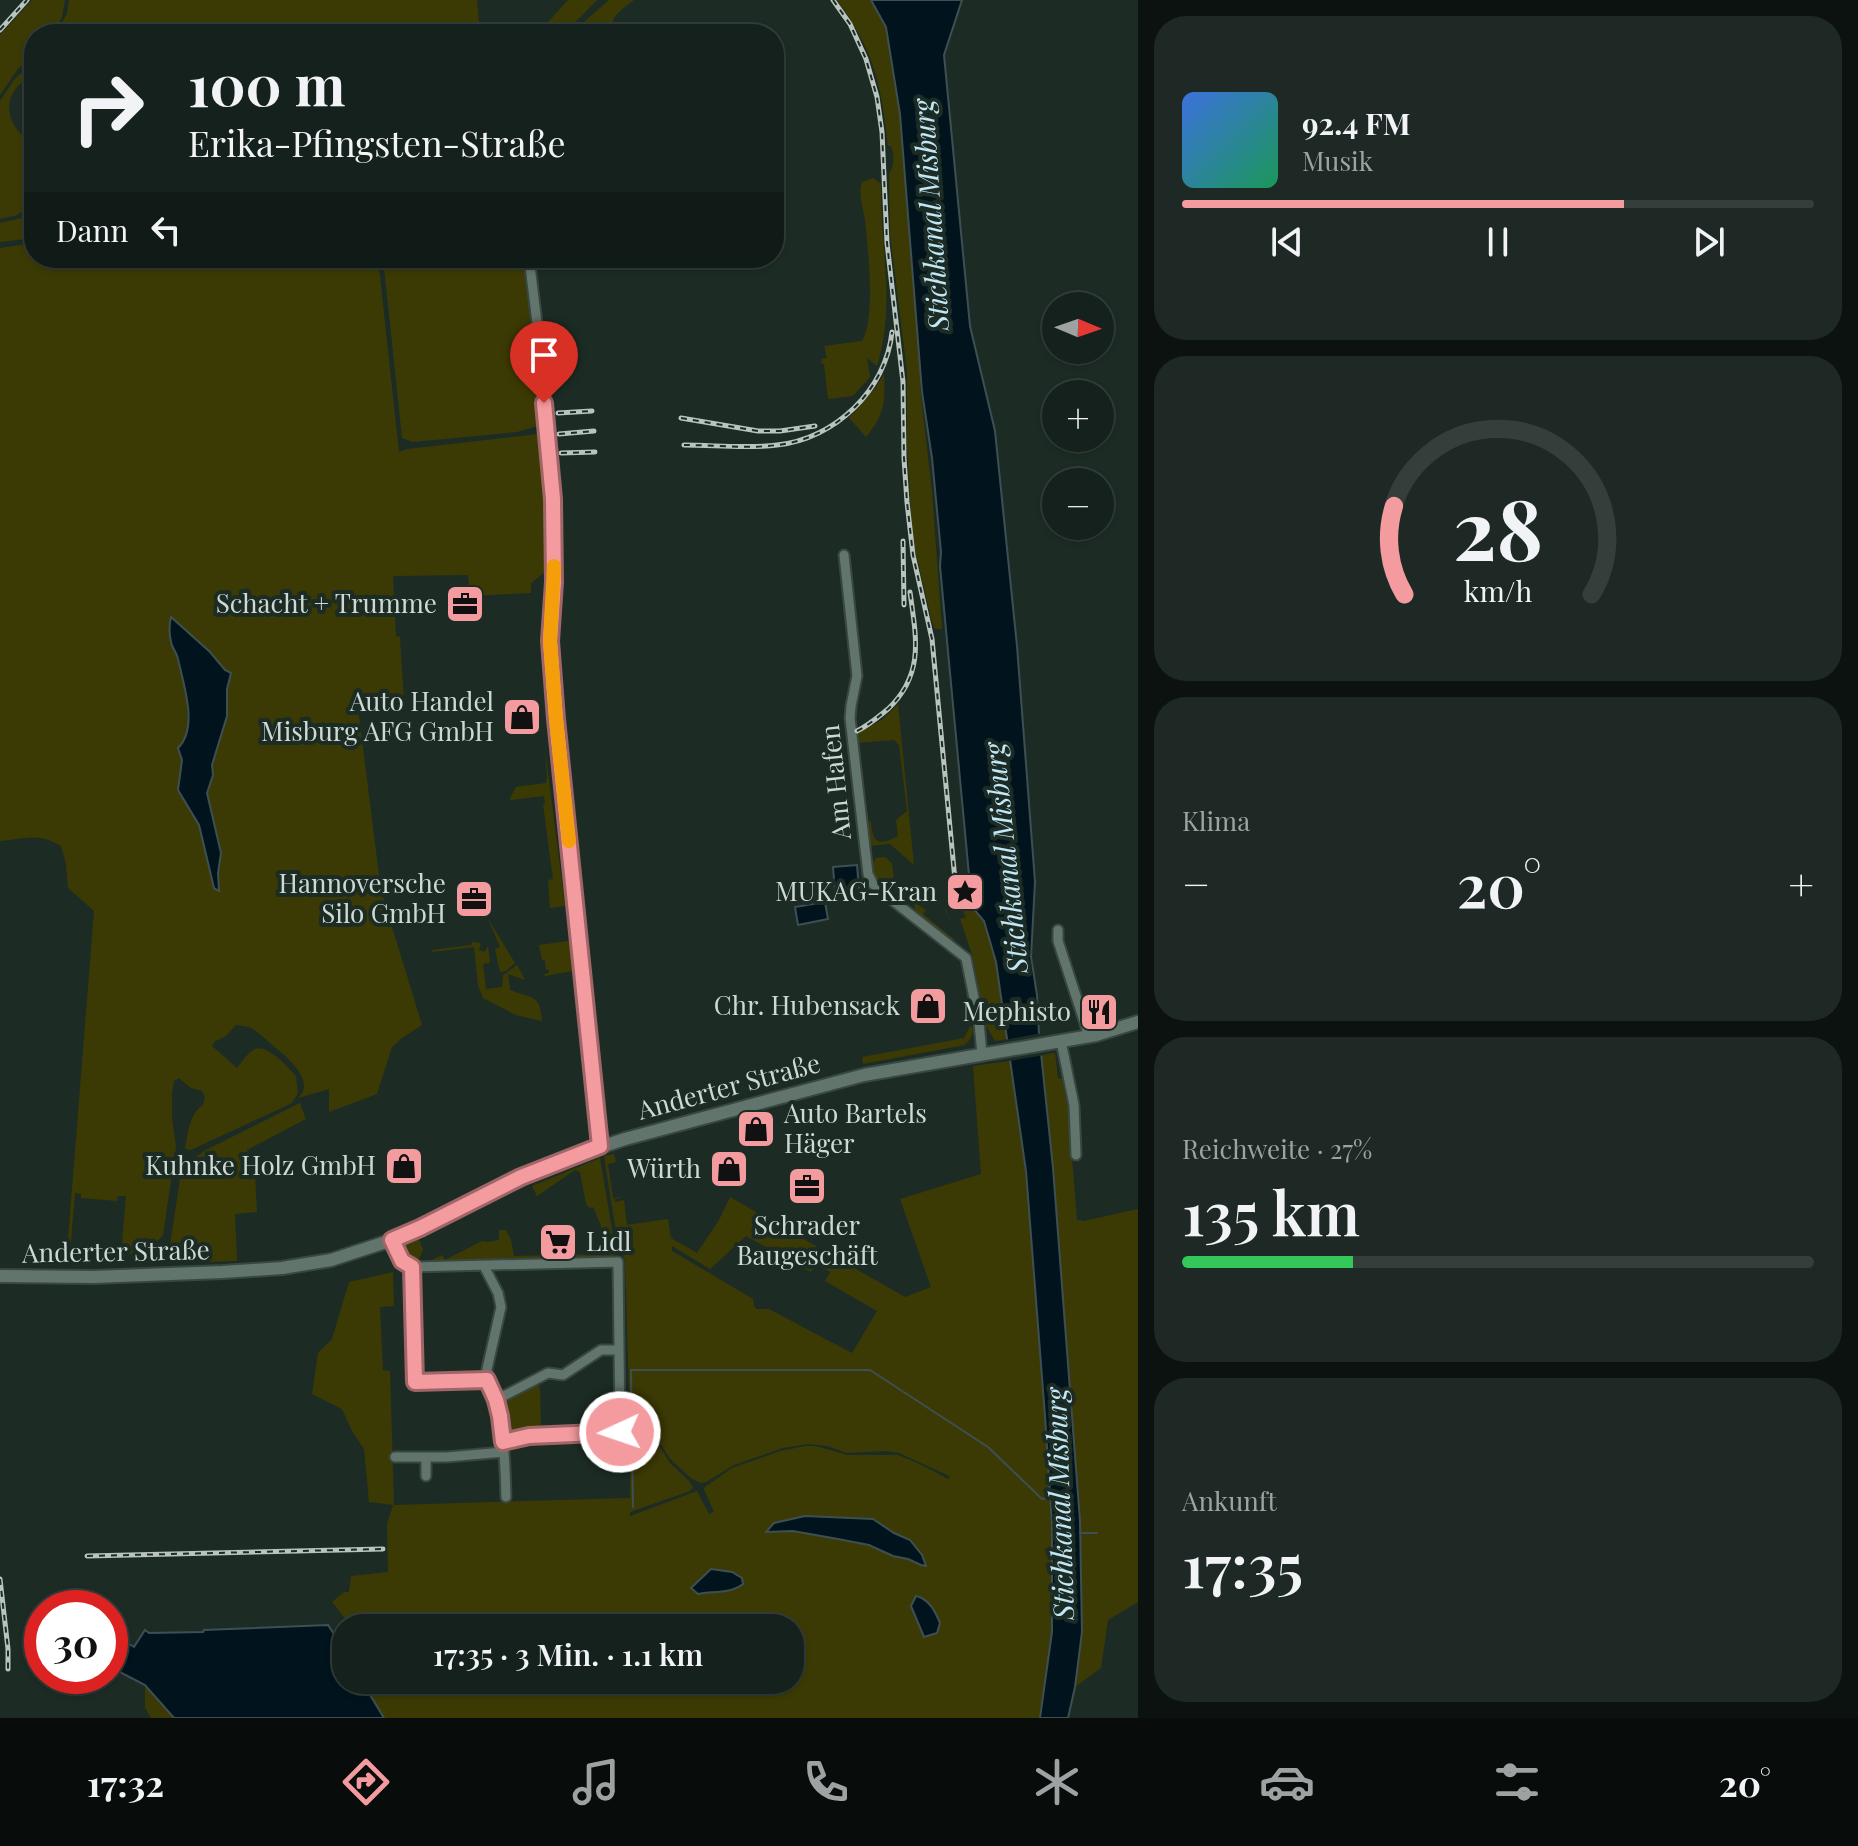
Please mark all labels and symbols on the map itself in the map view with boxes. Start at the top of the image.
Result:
water label: Stichkanal Misburg [903,96,956,333]
north arrow [1042,292,1114,364]
pin [510,321,578,403]
office icon: Schacht + Trumme [444,583,486,625]
place label: Schacht + Trumme [216,585,437,620]
place label: Auto Handel Misburg AFG GmbH [261,683,494,748]
shop icon: Auto Handel Misburg AFG GmbH [501,696,543,738]
street label: Am Hafen [811,723,858,842]
water label: Stichkanal Misburg [974,739,1035,976]
place label: Hannoversche Silo GmbH [278,865,446,930]
place icon: MUKAG-Kran [944,871,986,913]
place label: MUKAG-Kran [775,873,937,908]
office icon: Hannoversche Silo GmbH [453,878,495,920]
shop icon: Chr. Hubensack [907,985,949,1027]
place label: Chr. Hubensack [714,987,901,1022]
restaurant icon: Mephisto [1078,991,1120,1033]
place label: Mephisto [963,993,1071,1028]
street label: Anderter Straße [632,1044,824,1127]
place label: Auto Bartels Häger [783,1095,927,1160]
shop icon: Auto Bartels Häger [735,1108,777,1150]
shop icon: Kuhnke Holz GmbH [383,1145,425,1187]
place label: Kuhnke Holz GmbH [145,1147,376,1182]
shop icon: Würth [708,1148,750,1190]
place label: Würth [626,1150,701,1185]
office icon: Schrader Baugeschäft [786,1165,828,1207]
place label: Schrader Baugeschäft [736,1207,878,1272]
supermarket icon: Lidl [537,1221,579,1263]
place label: Lidl [586,1223,631,1258]
street label: Anderter Straße [21,1231,210,1270]
water label: Stichkanal Misburg [1036,1385,1081,1622]
position arrow [578,1390,662,1474]
speed limit sign: 30 [24,1590,128,1694]

